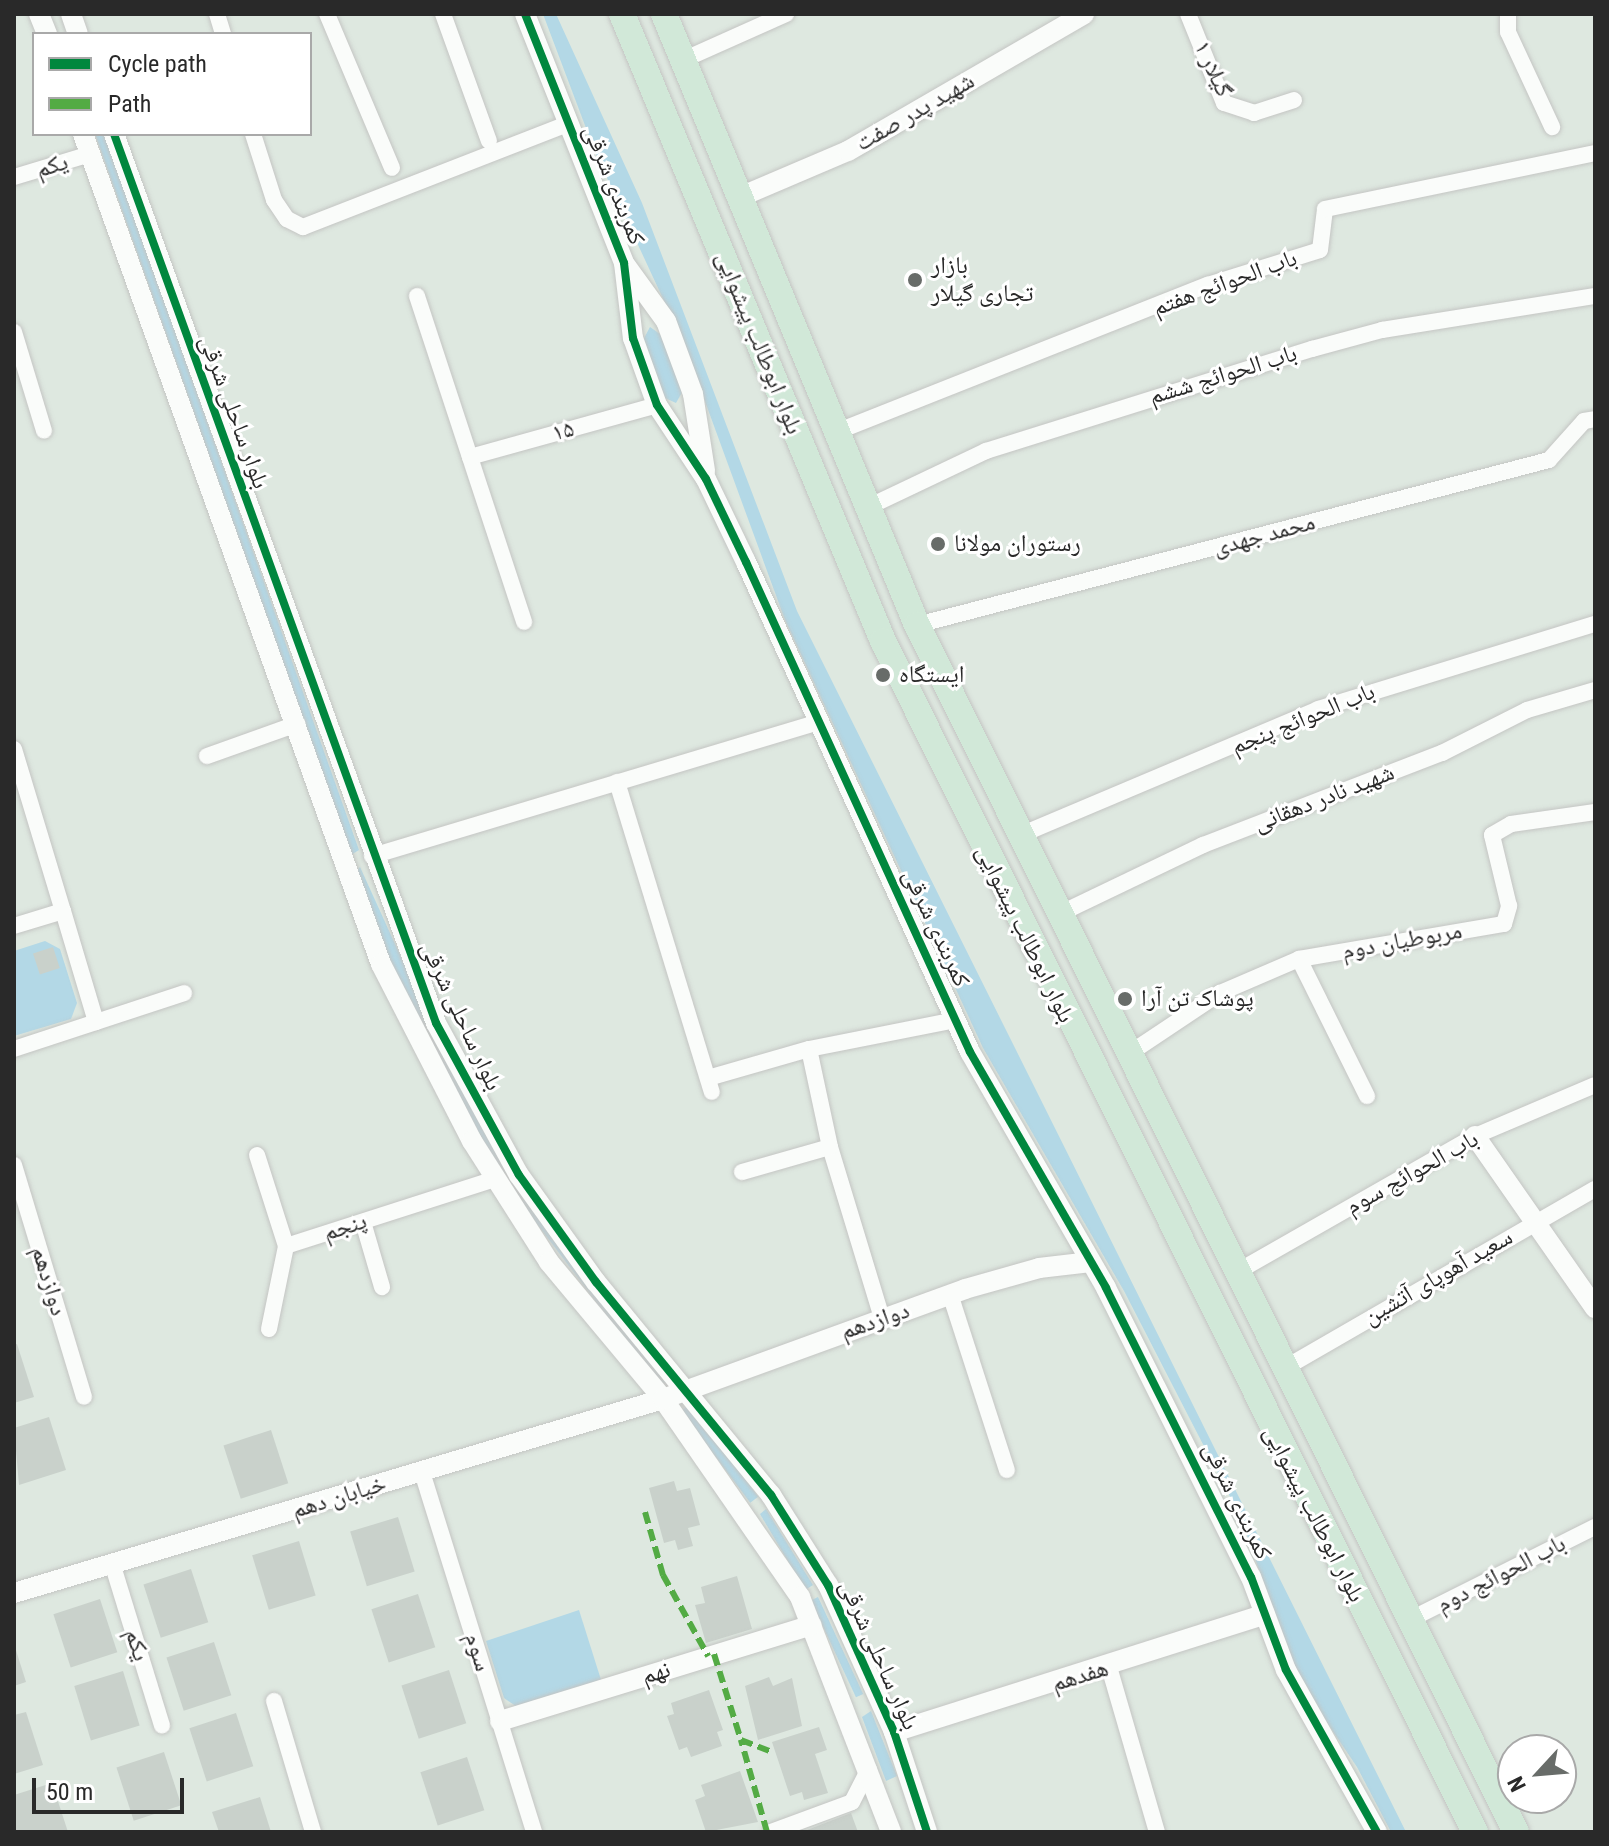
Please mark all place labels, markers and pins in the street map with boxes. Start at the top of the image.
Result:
place label: بازار تجاری گیلار [931,252,1033,308]
marker: بازار تجاری گیلار [906,271,924,289]
place label: رستوران مولانا [954,530,1081,558]
marker: رستوران مولانا [929,535,947,553]
place label: ایستگاه [899,661,964,689]
marker: ایستگاه [874,666,892,684]
place label: پوشاک تن آرا [1141,985,1254,1013]
marker: پوشاک تن آرا [1116,990,1134,1008]

